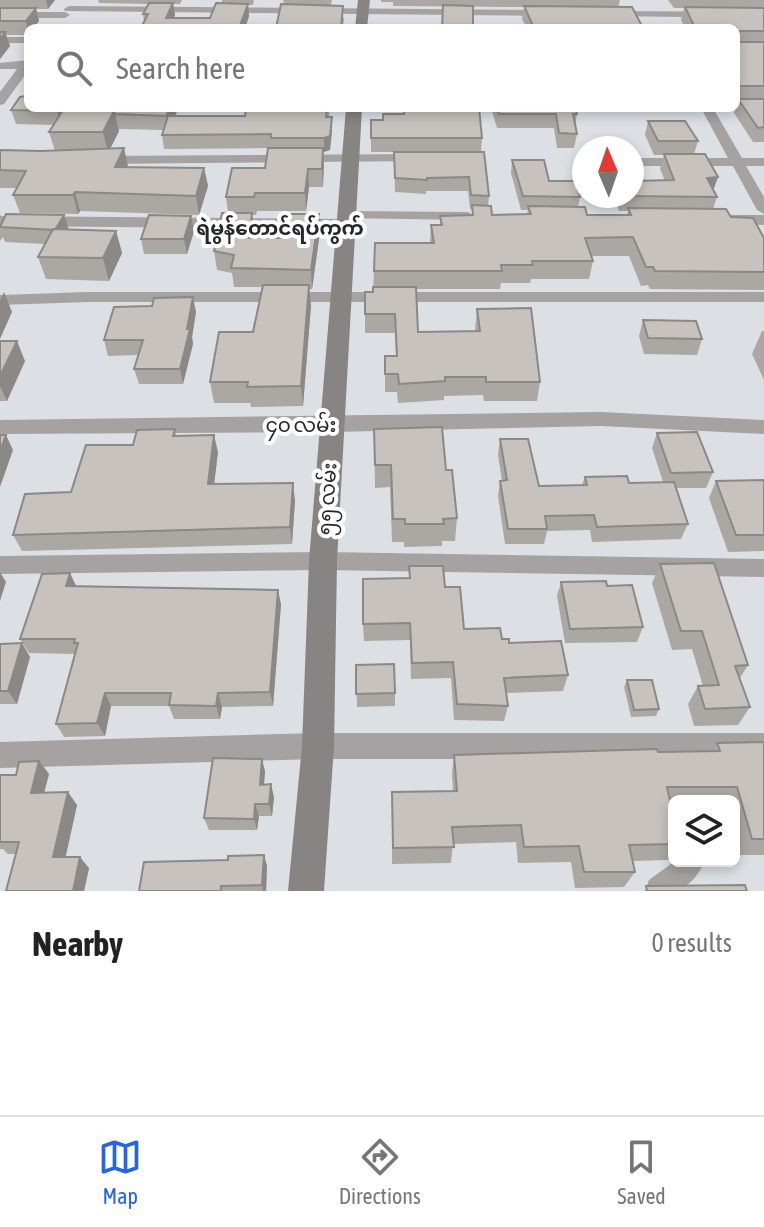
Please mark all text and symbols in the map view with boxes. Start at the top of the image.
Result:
search box [24,24,740,112]
icon: search [52,46,96,90]
text: Search here [116,51,245,85]
north arrow [572,136,644,208]
district label: ရဲမွန်တောင်ရပ်ကွက် [196,215,364,244]
street label: ၄၀ လမ်း [265,411,337,441]
street label: ၅၅ လမ်း [310,462,345,536]
map controls [668,795,740,867]
button: layers [668,795,740,867]
text: Nearby [32,924,123,963]
text: 0 results [651,928,732,958]
tab: Map [98,1135,142,1209]
tab: Directions [339,1135,421,1209]
tab: Saved [617,1135,666,1209]

